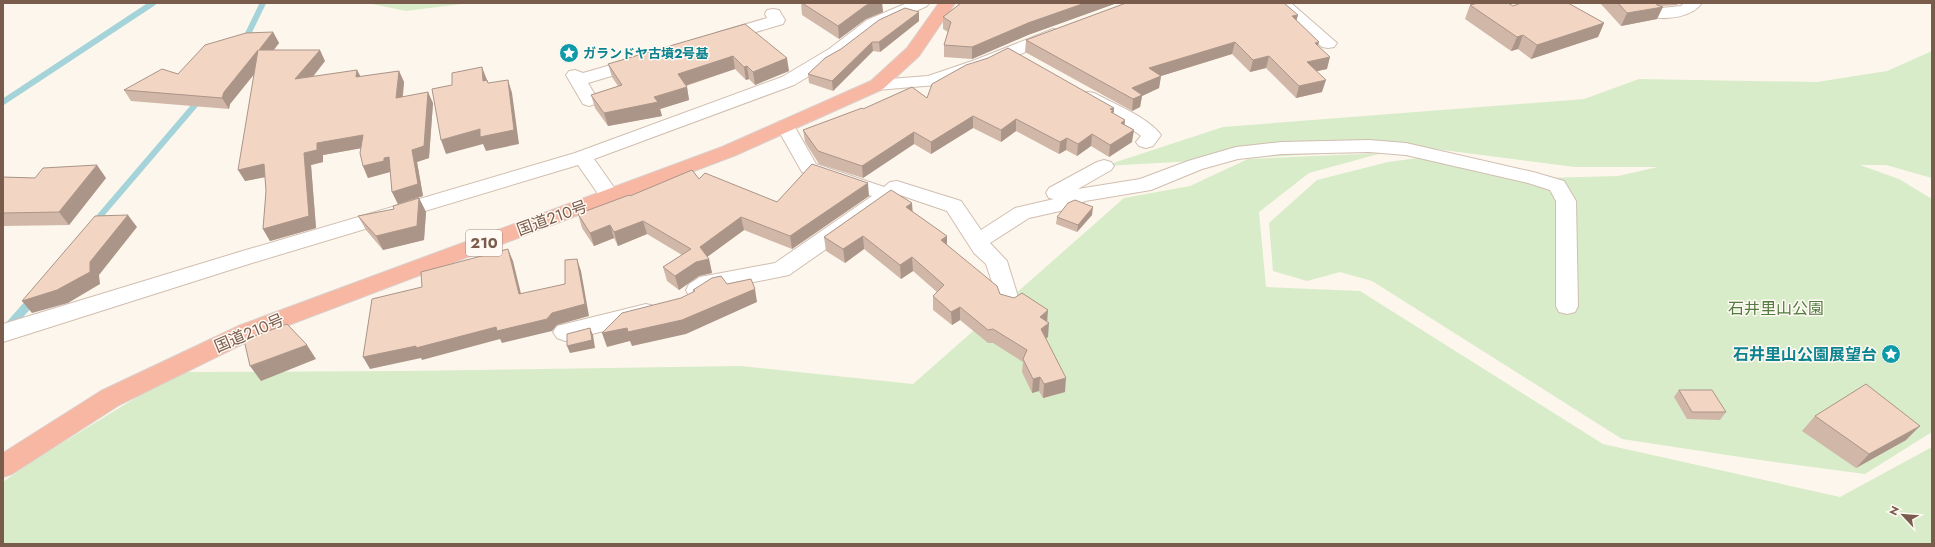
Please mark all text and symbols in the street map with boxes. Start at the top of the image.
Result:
place icon: ガランドヤ古墳２号基 [558,42,580,64]
place label: ガランドヤ古墳２号基 [583,44,709,63]
street label: 国道210号 [513,195,591,241]
road number: 210 [466,230,502,256]
park label: 石井里山公園 [1728,297,1824,320]
street label: 国道210号 [210,308,288,358]
place label: 石井里山公園展望台 [1733,343,1877,366]
place icon: 石井里山公園展望台 [1880,343,1902,365]
north arrow [1883,495,1923,535]
text: N [1885,503,1903,518]

